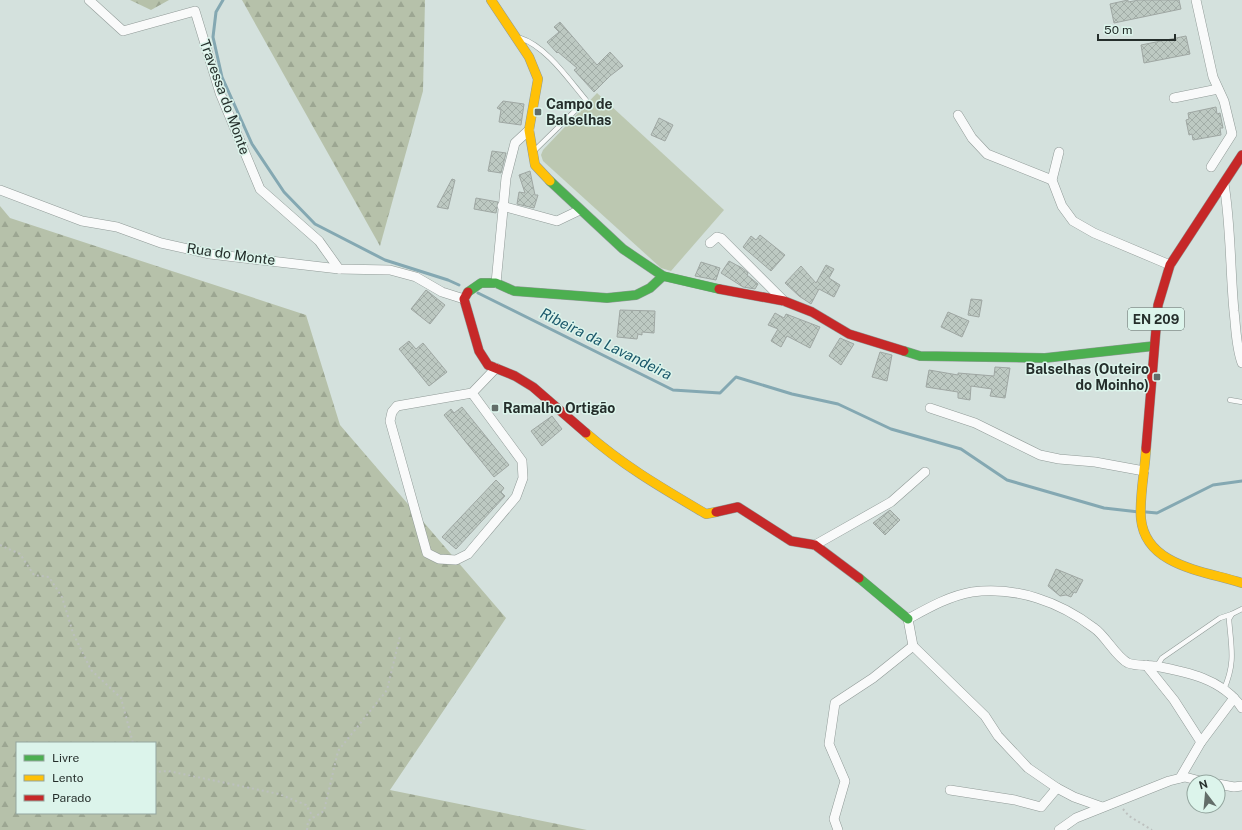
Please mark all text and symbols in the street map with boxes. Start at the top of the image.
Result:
scale bar [1098,16,1175,42]
text: 50 m [1104,23,1132,37]
street label: Travessa do Monte [197,37,253,157]
place label: Campo de Balselhas [546,96,613,128]
marker: Campo de Balselhas [533,107,543,117]
street label: Rua do Monte [186,240,276,268]
water label: Ribeira da Lavandeira [538,304,675,383]
road number: EN 209 [1128,308,1184,330]
place label: Balselhas (Outeiro do Moinho) [1026,361,1149,393]
marker: Balselhas (Outeiro do Moinho) [1152,372,1162,382]
place label: Ramalho Ortigão [503,400,615,416]
marker: Ramalho Ortigão [490,403,500,413]
legend [16,742,156,814]
text: Livre [52,751,80,765]
text: Lento [52,771,84,785]
north arrow [1186,774,1226,814]
text: N [1197,777,1209,791]
text: Parado [52,791,91,805]

